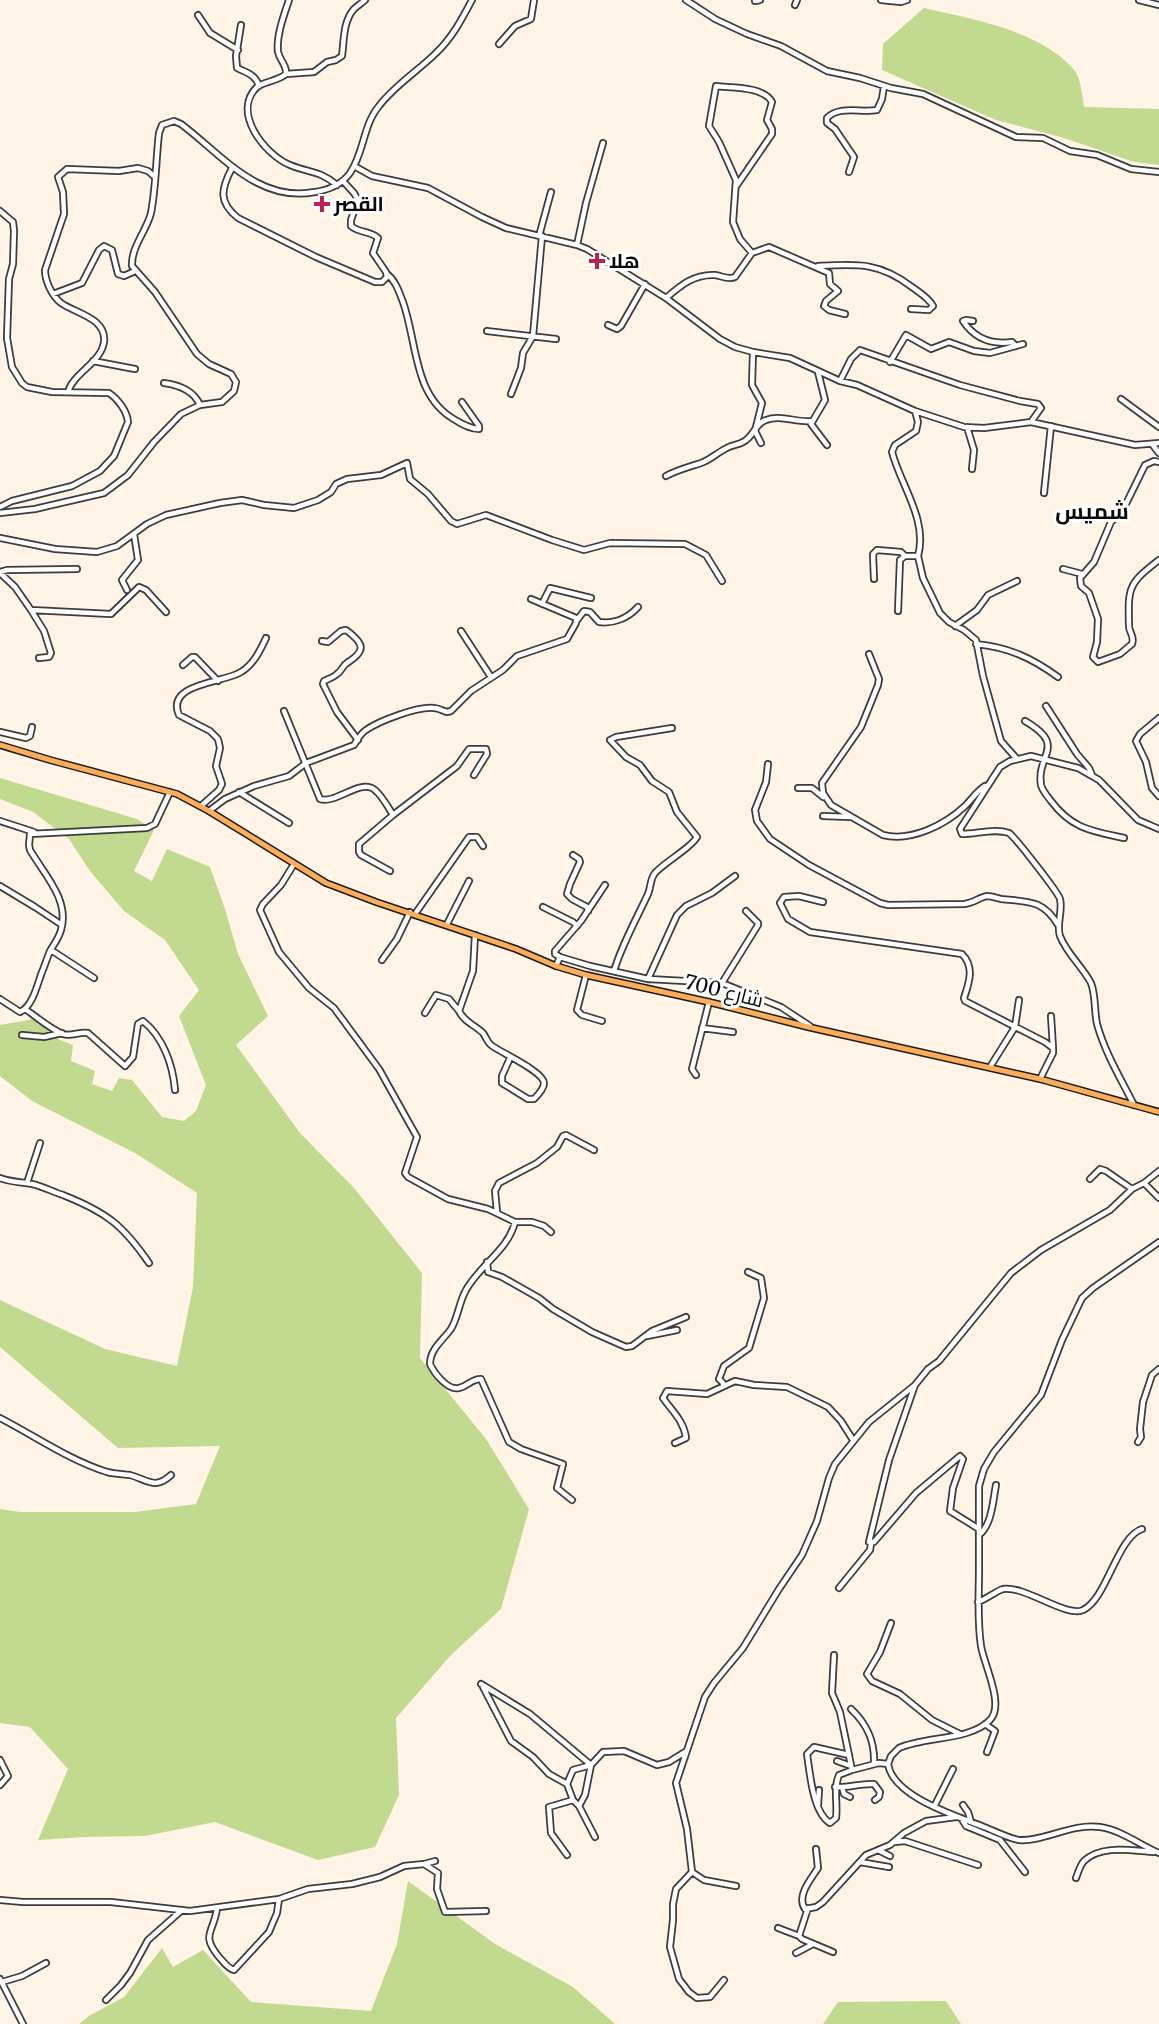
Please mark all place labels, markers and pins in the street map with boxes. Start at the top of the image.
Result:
place label: القصر [333,191,384,216]
marker: القصر [315,197,329,211]
place label: هلا [609,248,640,273]
marker: هلا [590,254,604,268]

